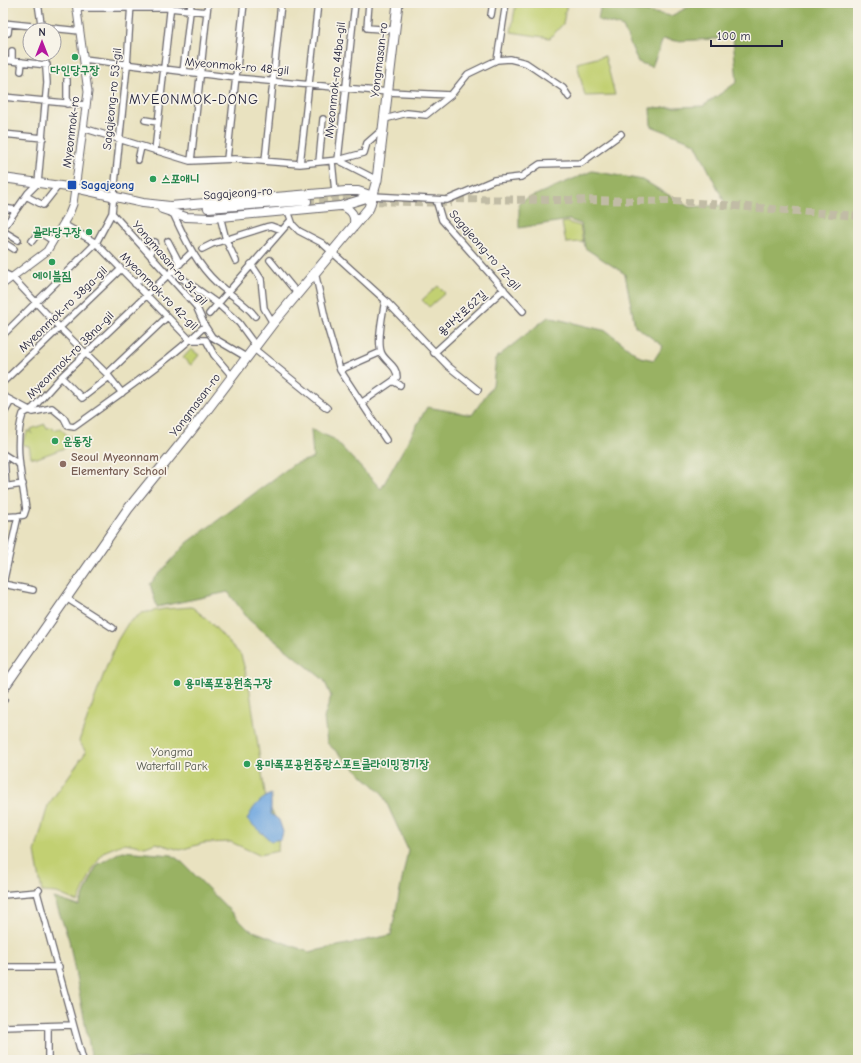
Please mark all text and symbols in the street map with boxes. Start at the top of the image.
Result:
street label: Myeonmok-ro 44ba-gil [322,21,348,139]
north arrow [22,22,62,62]
street label: Yongmasan-ro [367,22,391,98]
scale bar [711,22,782,48]
text: N [38,26,46,39]
text: 100 m [717,29,750,43]
street label: Sagajeong-ro 53-gil [100,47,124,151]
marker: 다인당구장 [70,52,80,62]
street label: Myeonmok-ro 48-gil [184,54,290,78]
place label: 다인당구장 [50,63,99,77]
district label: MYEONMOK-DONG [129,91,259,108]
street label: Myeonmok-ro [60,95,82,169]
place label: 스포애니 [161,172,200,186]
marker: 스포애니 [148,174,158,184]
place label: Sagajeong [81,178,135,192]
marker: Sagajeong [66,179,78,191]
street label: Sagajeong-ro [203,184,273,202]
street label: Sagajeong-ro 72-gil [446,207,524,293]
street label: Yongmasan-ro 51-gil [130,218,210,308]
place label: 골라당구장 [33,225,81,239]
marker: 골라당구장 [84,227,94,237]
street label: Myeonmok-ro 42-gil [117,249,201,333]
marker: 에이블짐 [47,257,57,267]
street label: Myeonmok-ro 38ga-gil [16,263,110,355]
place label: 에이블짐 [32,269,72,283]
street label: 용마산로62길 [435,287,490,339]
street label: Myeonmok-ro 38na-gil [23,308,117,402]
street label: Yongmasan-ro [167,371,223,439]
place label: 운동장 [63,434,92,448]
marker: 운동장 [50,436,60,446]
place label: Seoul Myeonnam Elementary School [71,450,167,478]
marker: Seoul Myeonnam Elementary School [58,459,68,469]
place label: 용마폭포공원축구장 [185,676,272,690]
marker: 용마폭포공원축구장 [172,678,182,688]
park label: Yongma Waterfall Park [136,745,208,773]
place label: 용마폭포공원중랑스포트클라이밍경기장 [255,757,429,771]
marker: 용마폭포공원중랑스포트클라이밍경기장 [242,759,252,769]

